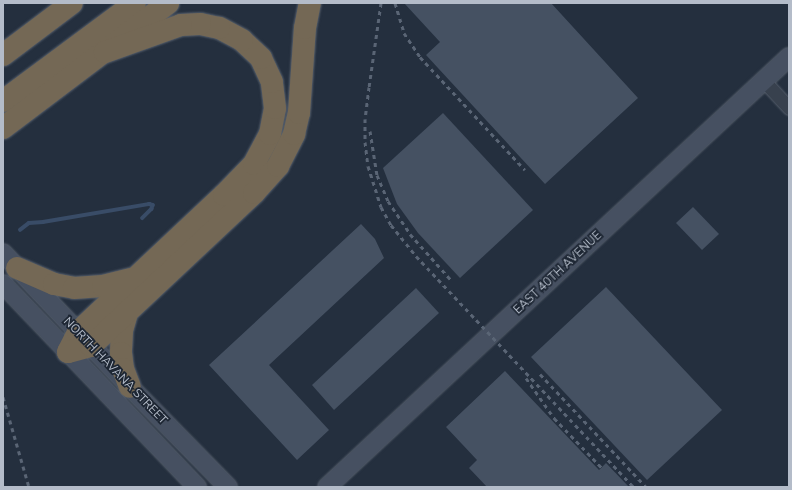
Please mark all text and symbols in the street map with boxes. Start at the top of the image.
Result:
street label: EAST 40TH AVENUE [511,229,605,317]
street label: NORTH HAVANA STREET [60,315,170,427]

